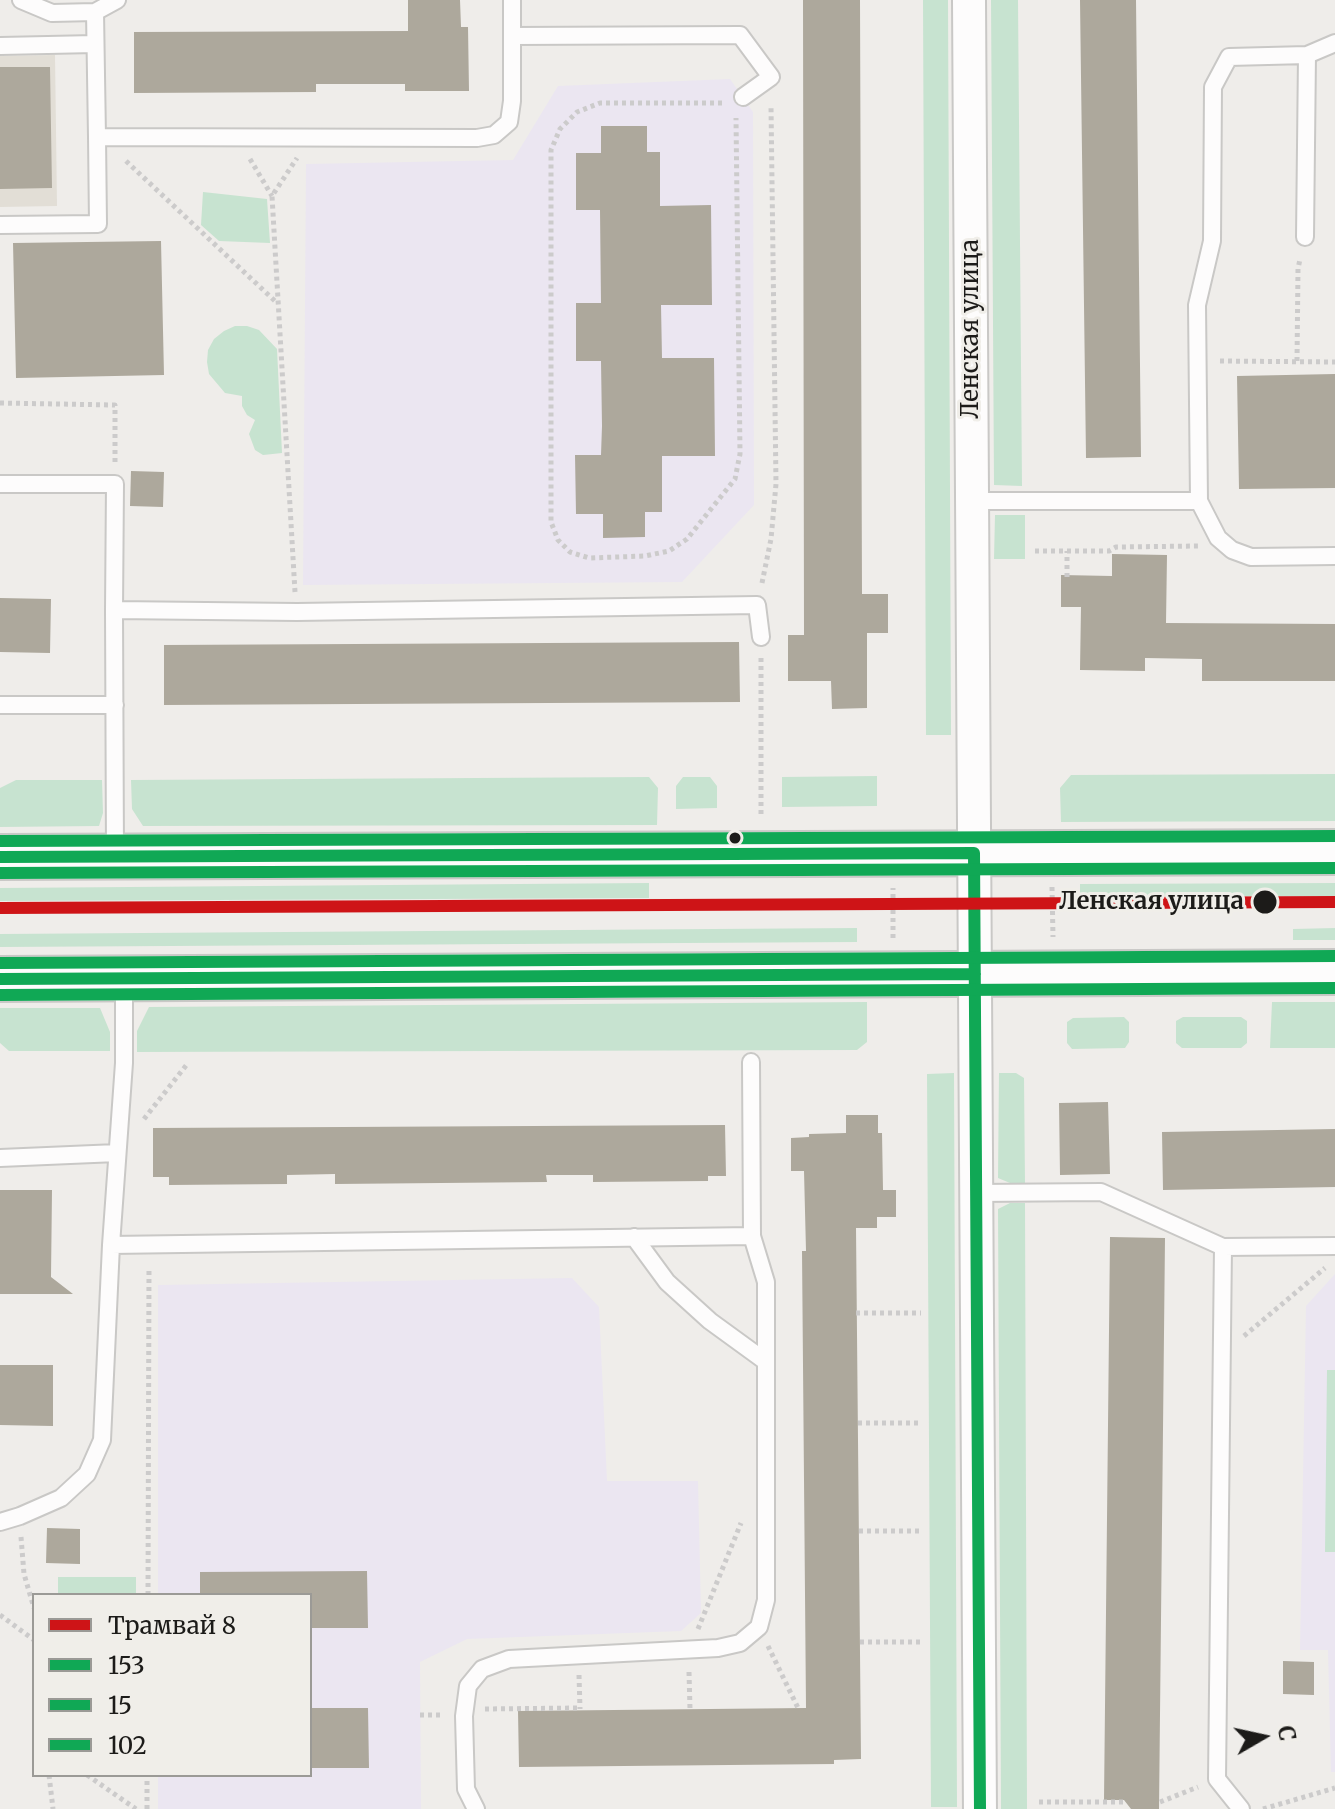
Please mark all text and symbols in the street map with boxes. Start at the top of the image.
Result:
street label: Ленская улица [957,239,985,419]
unlabelled marker [727,830,743,846]
place label: Ленская улица [1059,888,1244,916]
marker: Ленская улица [1251,888,1279,916]
legend [32,1593,312,1777]
text: Трамвай 8 [108,1610,236,1641]
text: 153 [108,1650,145,1681]
text: 15 [108,1690,132,1721]
north arrow [1223,1697,1303,1777]
text: С [1272,1724,1302,1743]
text: 102 [108,1730,147,1761]

